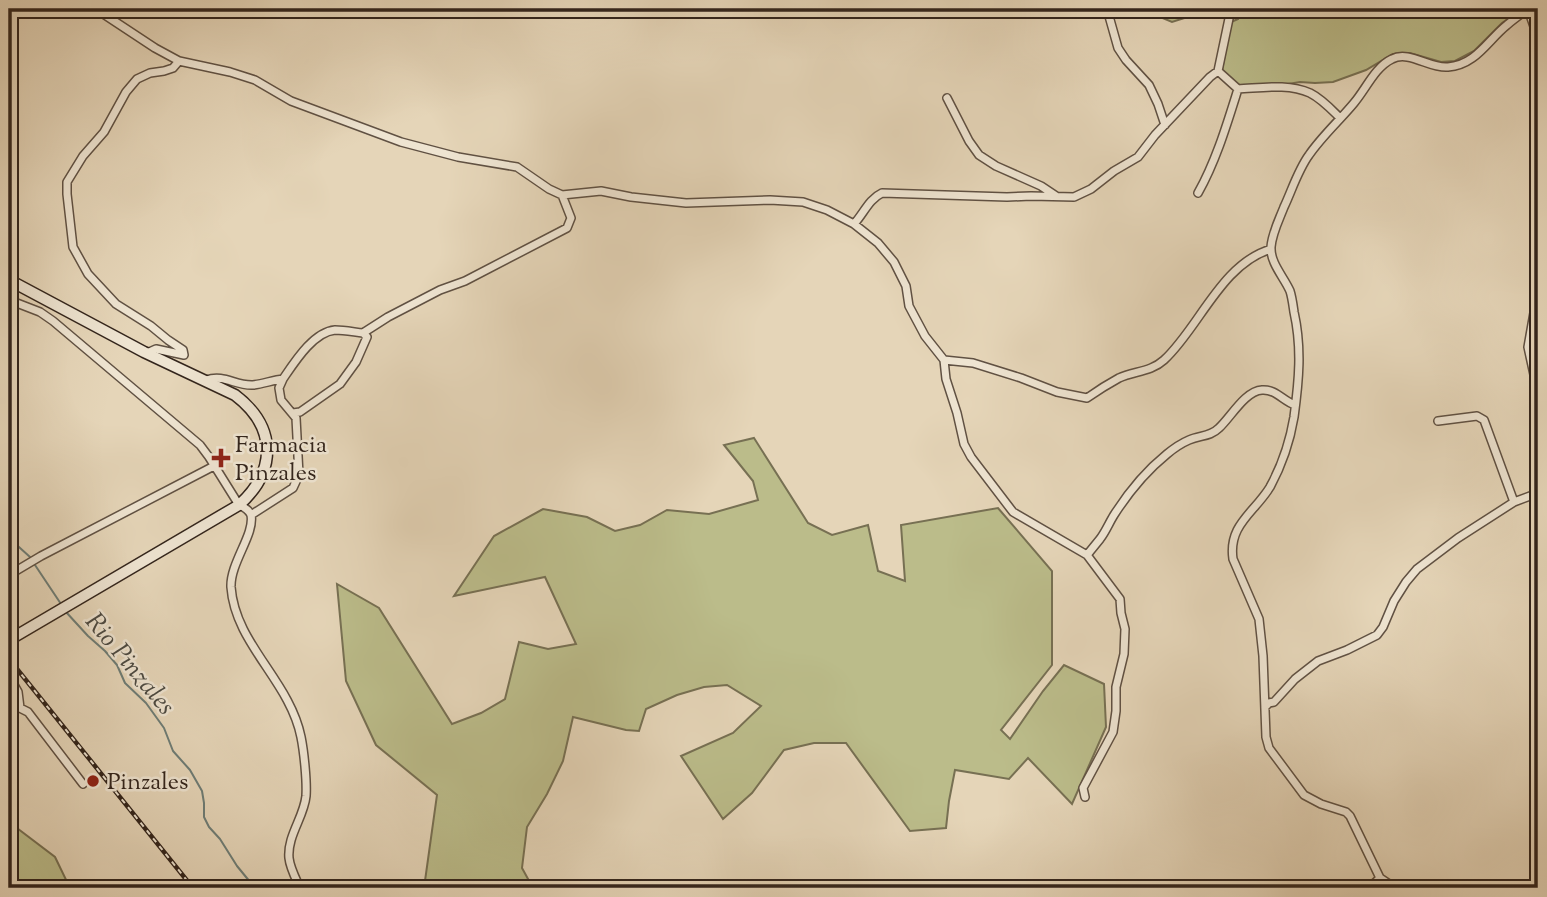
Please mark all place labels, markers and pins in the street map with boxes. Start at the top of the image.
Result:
place label: Farmacia Pinzales [235,429,327,491]
marker: Farmacia Pinzales [213,450,229,466]
place label: Pinzales [107,766,188,800]
marker: Pinzales [85,773,101,789]

